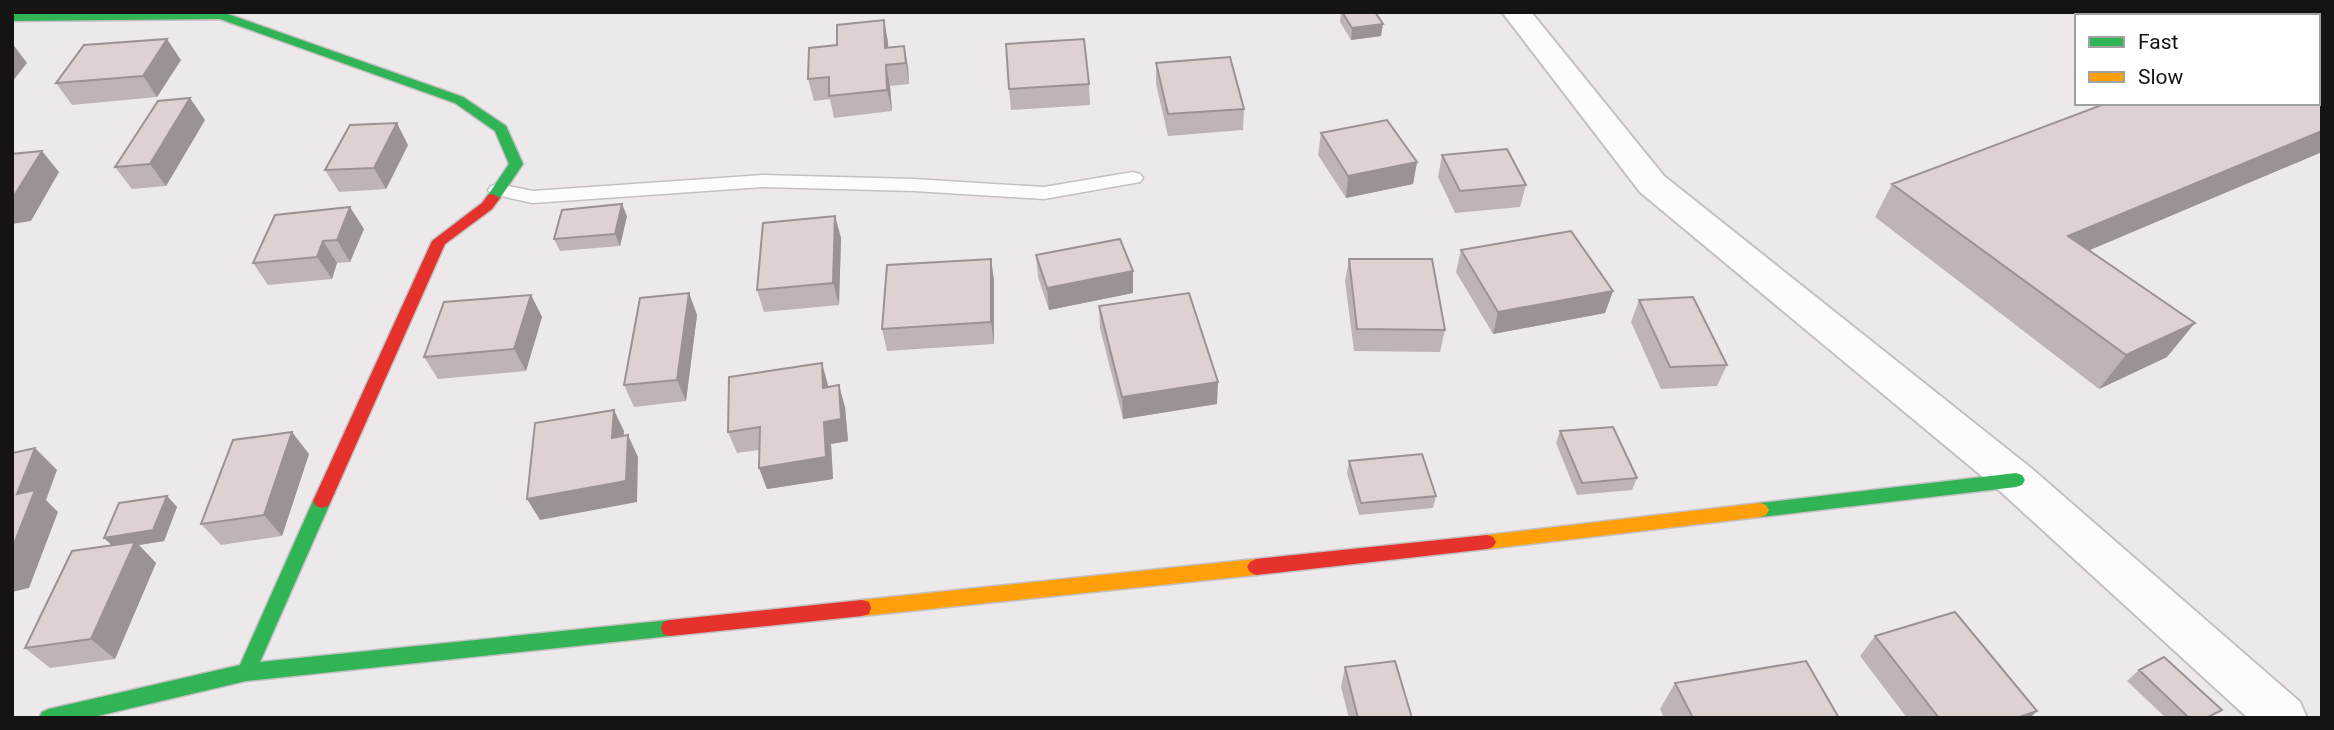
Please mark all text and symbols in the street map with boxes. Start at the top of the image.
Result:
legend [2075,14,2320,105]
text: Fast [2138,30,2179,54]
text: Slow [2138,65,2184,89]

